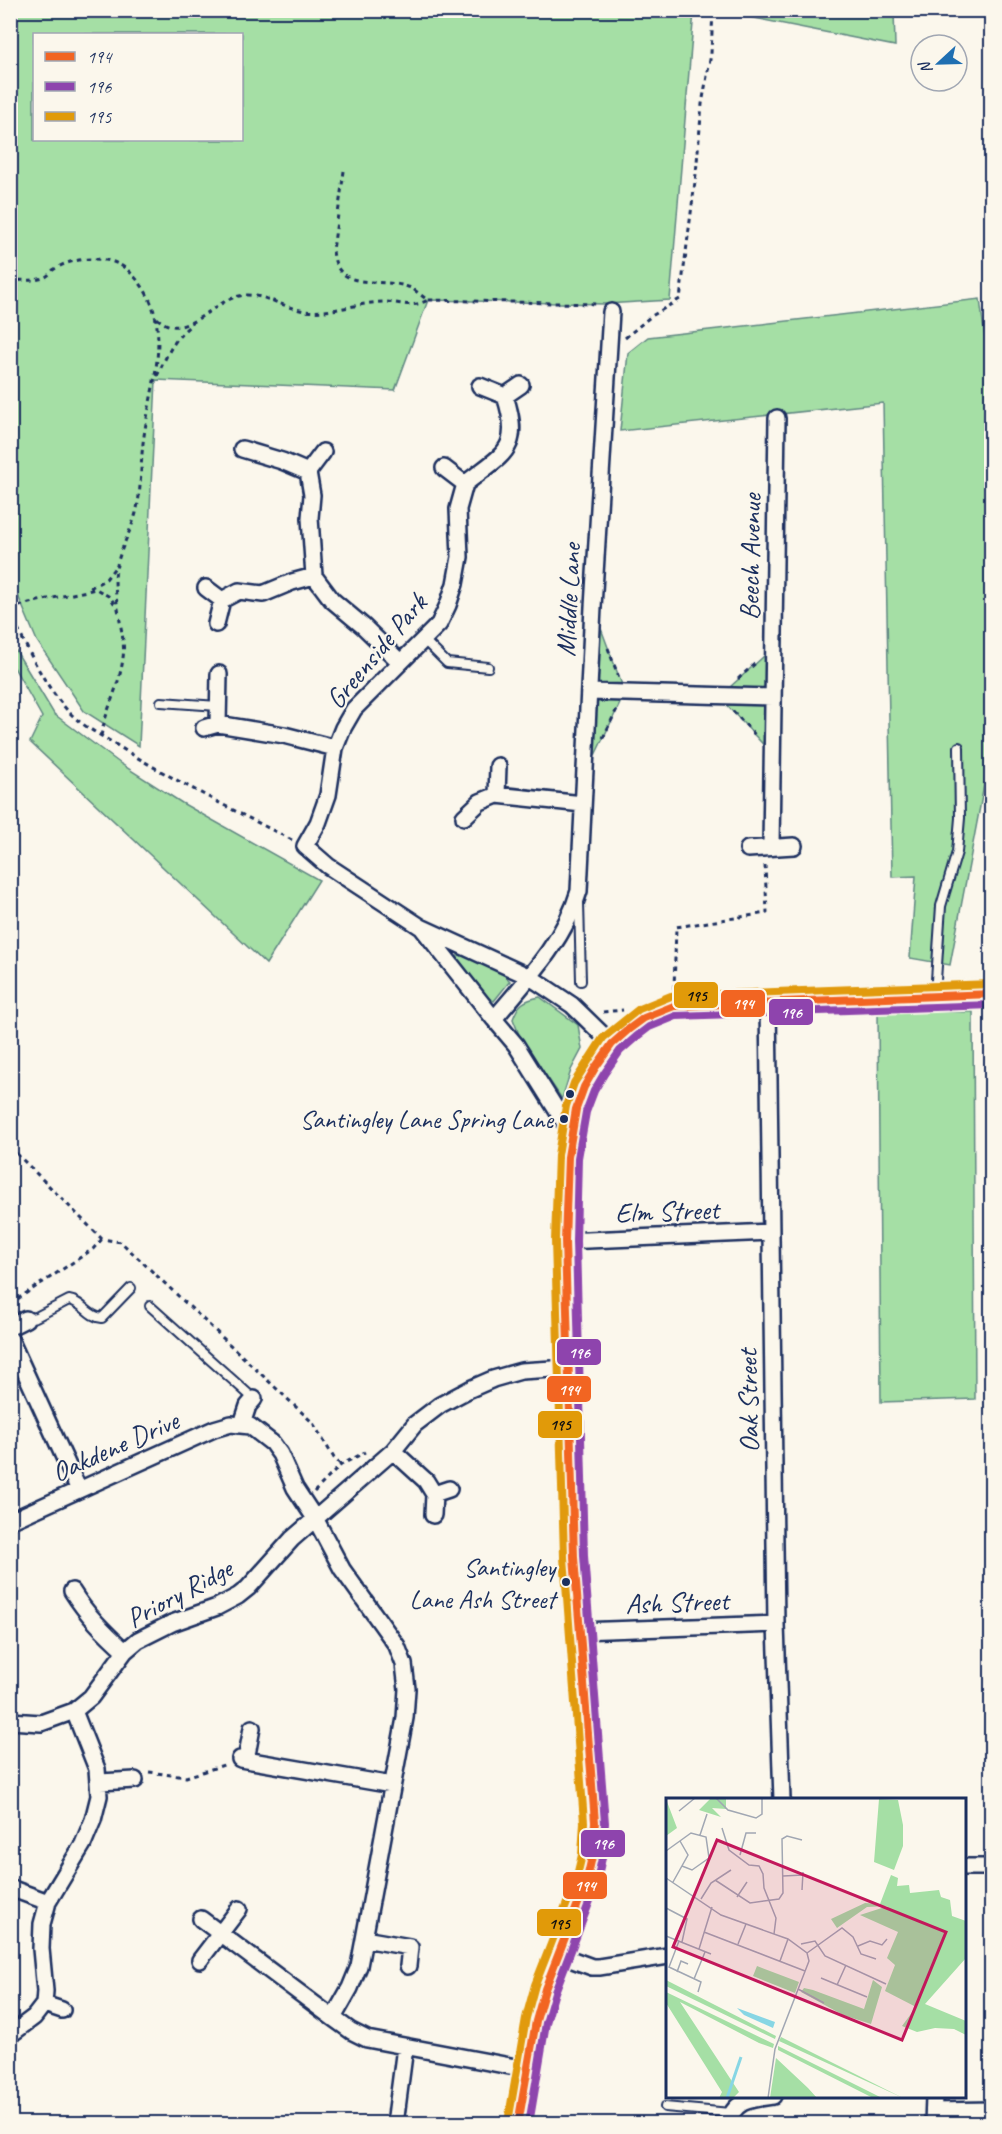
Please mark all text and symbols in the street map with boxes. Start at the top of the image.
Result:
legend [33,33,243,141]
north arrow [909,33,969,93]
text: 194 [87,46,113,68]
text: N [914,57,937,77]
text: 196 [87,76,112,98]
text: 195 [87,106,112,128]
street label: Beech Avenue [731,492,769,620]
street label: Middle Lane [548,541,589,658]
street label: Greenside Park [318,585,435,716]
line badge: 195 [673,981,719,1009]
text: 195 [685,986,709,1006]
line badge: 194 [720,989,766,1018]
text: 194 [732,994,755,1014]
line badge: 196 [768,998,814,1026]
text: 196 [780,1003,803,1023]
unlabelled marker [564,1088,576,1100]
place label: Santingley Lane Spring Lane [300,1103,555,1136]
marker: Santingley Lane Spring Lane [558,1113,570,1125]
street label: Elm Street [614,1192,722,1230]
line badge: 196 [556,1338,602,1366]
text: 196 [568,1343,591,1363]
street label: Oak Street [730,1346,766,1453]
line badge: 194 [546,1375,592,1403]
text: 194 [558,1380,581,1400]
street label: Oakdene Drive [46,1402,186,1489]
line badge: 195 [537,1410,583,1439]
text: 195 [549,1415,573,1435]
street label: Priory Ridge [120,1550,240,1635]
place label: Santingley Lane Ash Street [409,1551,558,1616]
marker: Santingley Lane Ash Street [560,1576,572,1588]
street label: Ash Street [625,1583,732,1621]
inset map [666,1798,966,2098]
line badge: 196 [580,1829,626,1858]
text: 196 [592,1834,615,1854]
line badge: 194 [562,1871,608,1900]
text: 194 [574,1876,597,1896]
line badge: 195 [536,1908,582,1937]
text: 195 [548,1914,572,1934]

